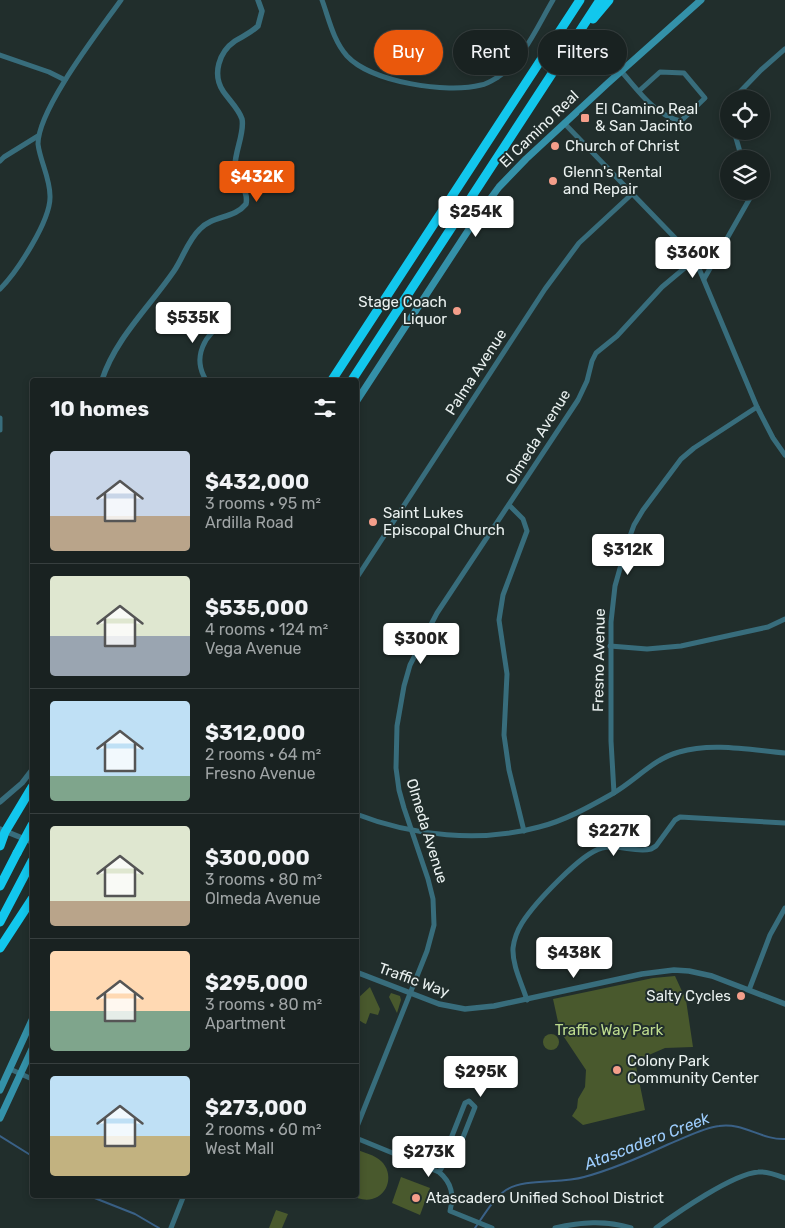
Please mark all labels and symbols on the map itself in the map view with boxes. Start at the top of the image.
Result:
street label: El Camino Real [496,87,582,171]
place label: El Camino Real & San Jacinto [595,100,698,135]
marker: El Camino Real & San Jacinto [579,112,591,124]
place label: Church of Christ [565,137,680,155]
marker: Church of Christ [549,140,561,152]
pin: $432K [222,160,292,203]
place label: Glenn's Rental and Repair [563,163,662,198]
marker: Glenn's Rental and Repair [547,175,559,187]
pin: $254K [441,196,511,238]
pin: $360K [658,236,728,279]
place label: Stage Coach Liquor [358,293,447,328]
pin: $535K [158,302,228,344]
marker: Stage Coach Liquor [451,305,463,317]
street label: Palma Avenue [442,326,510,418]
street label: Olmeda Avenue [502,386,574,488]
place label: Saint Lukes Episcopal Church [383,504,505,539]
marker: Saint Lukes Episcopal Church [367,516,379,528]
pin: $312K [593,534,663,576]
street label: Fresno Avenue [589,608,609,712]
pin: $300K [386,622,456,665]
street label: Olmeda Avenue [403,776,451,886]
pin: $227K [579,814,649,857]
pin: $438K [539,936,609,979]
street label: Traffic Way [376,959,452,1001]
place label: Salty Cycles [646,987,731,1005]
marker: Salty Cycles [735,990,747,1002]
park label: Traffic Way Park [555,1021,663,1039]
place label: Colony Park Community Center [627,1052,759,1087]
pin: $295K [446,1056,516,1098]
marker: Colony Park Community Center [611,1064,623,1076]
water label: Atascadero Creek [581,1108,713,1174]
pin: $273K [394,1136,464,1178]
place label: Atascadero Unified School District [426,1189,664,1207]
marker: Atascadero Unified School District [410,1192,422,1204]

